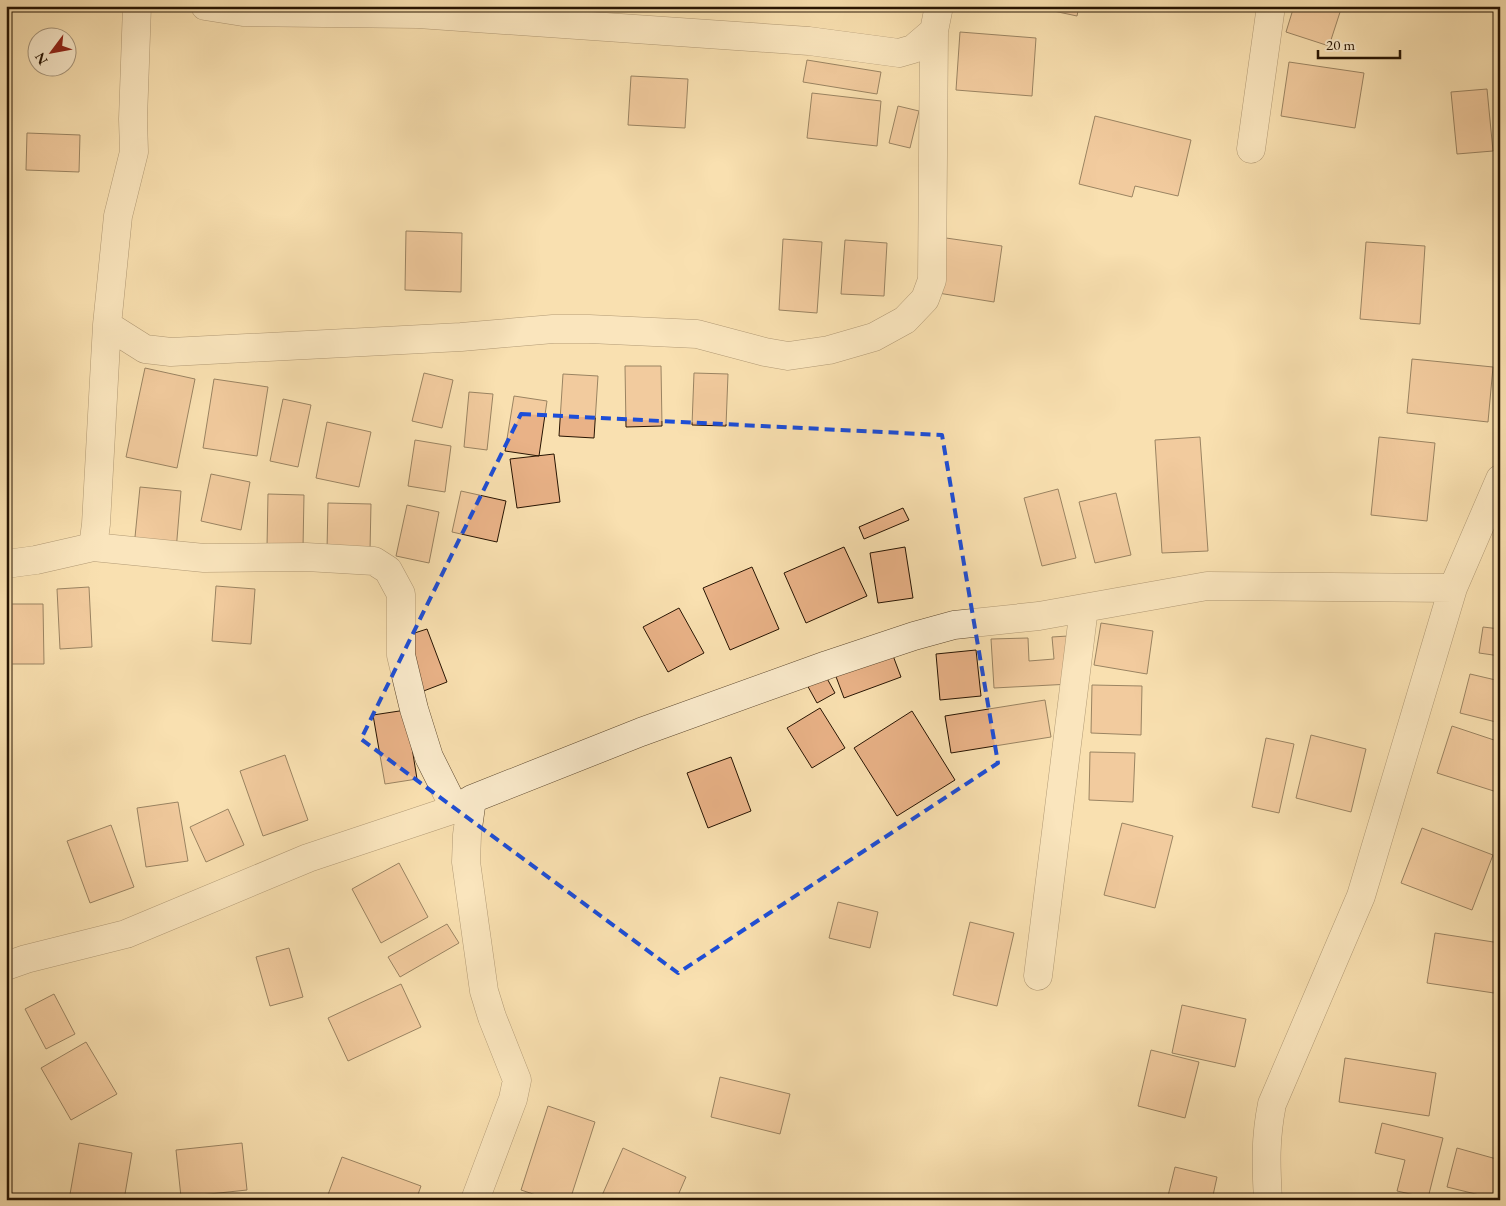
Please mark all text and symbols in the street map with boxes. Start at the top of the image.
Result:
north arrow [28,28,78,78]
scale bar [1318,28,1401,60]
text: 20 m [1326,35,1355,54]
text: N [30,49,52,68]

